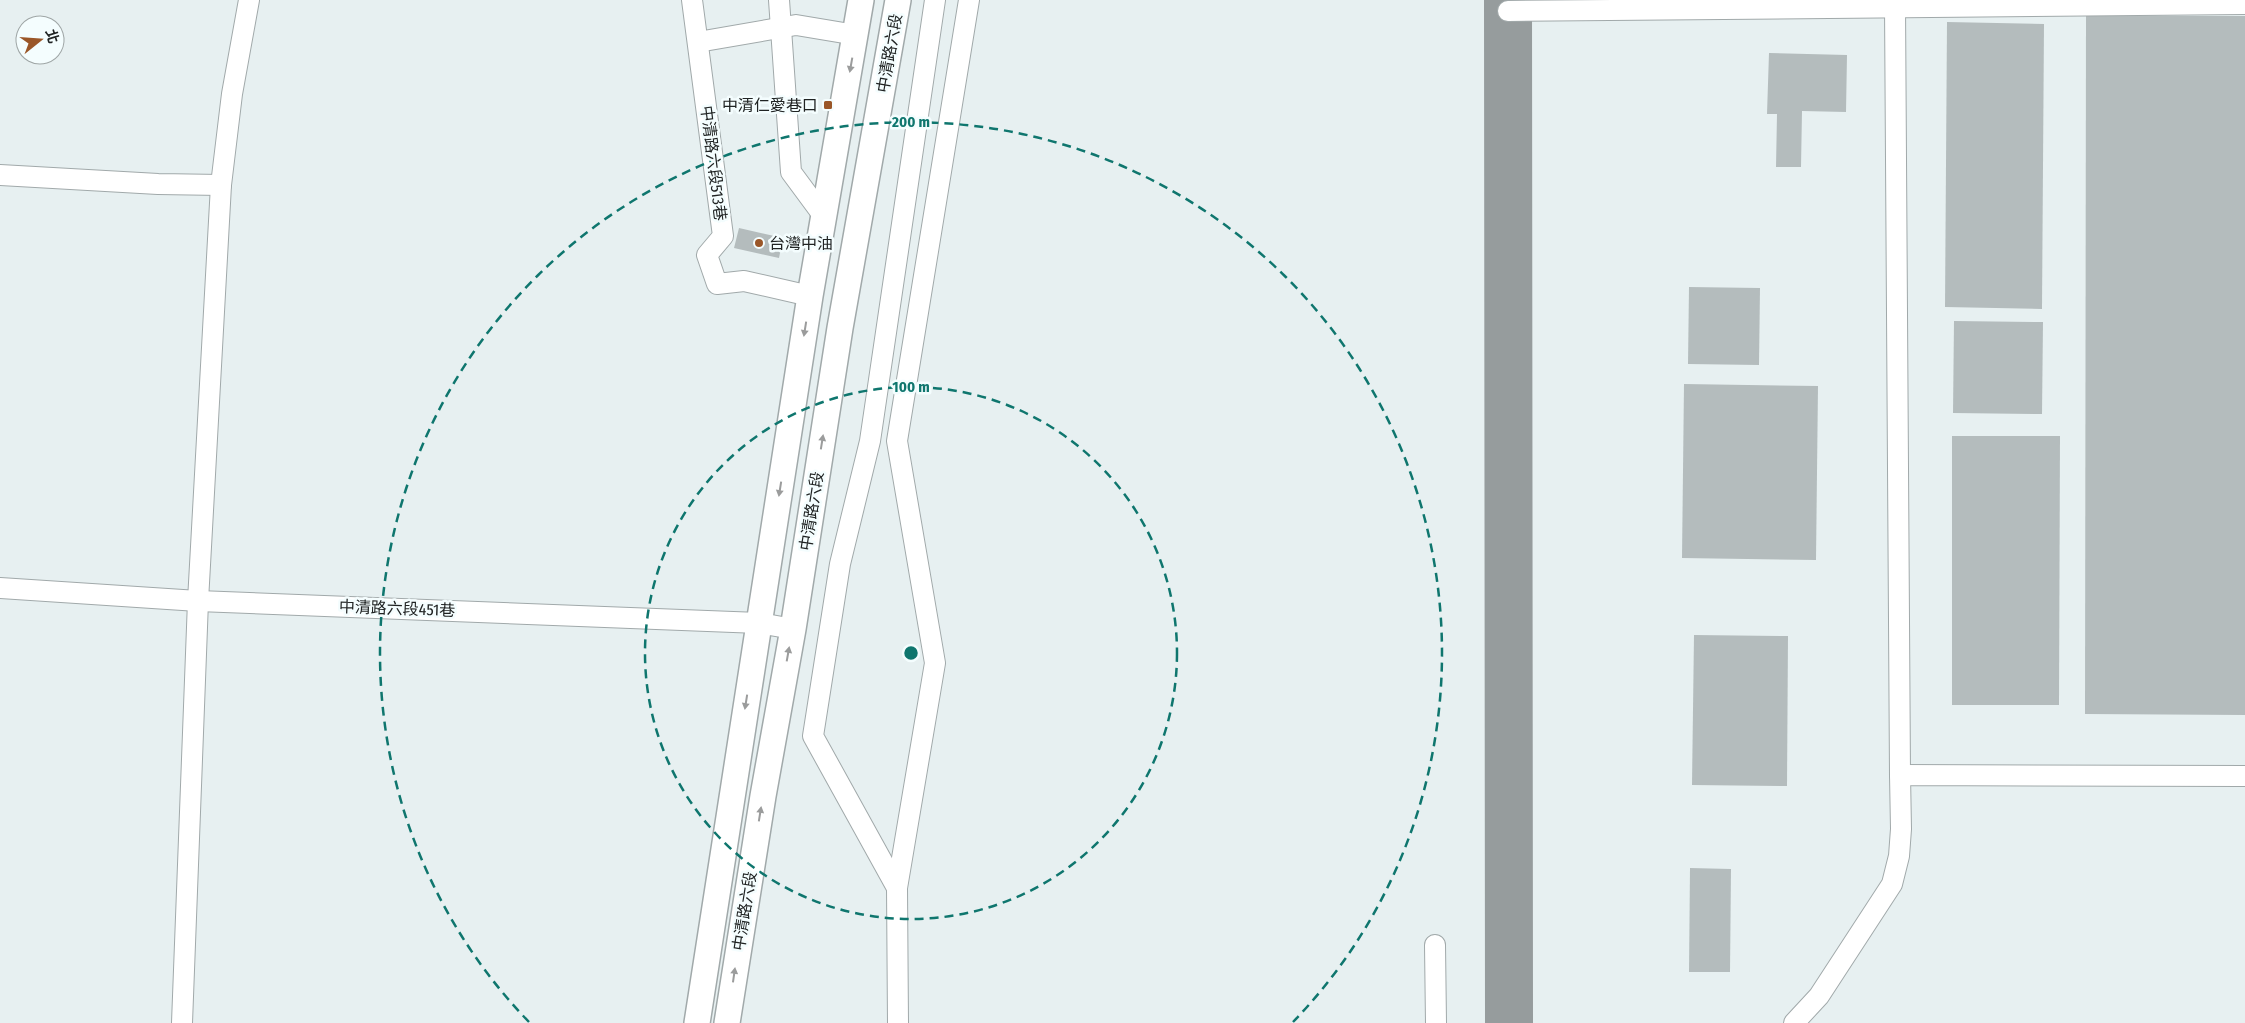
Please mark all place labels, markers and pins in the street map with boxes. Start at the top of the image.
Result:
place label: 中清仁愛巷口 [722,96,818,115]
marker: 中清仁愛巷口 [822,99,834,111]
place label: 台灣中油 [769,234,833,253]
marker: 台灣中油 [753,237,765,249]
centre of rings [902,644,920,662]

